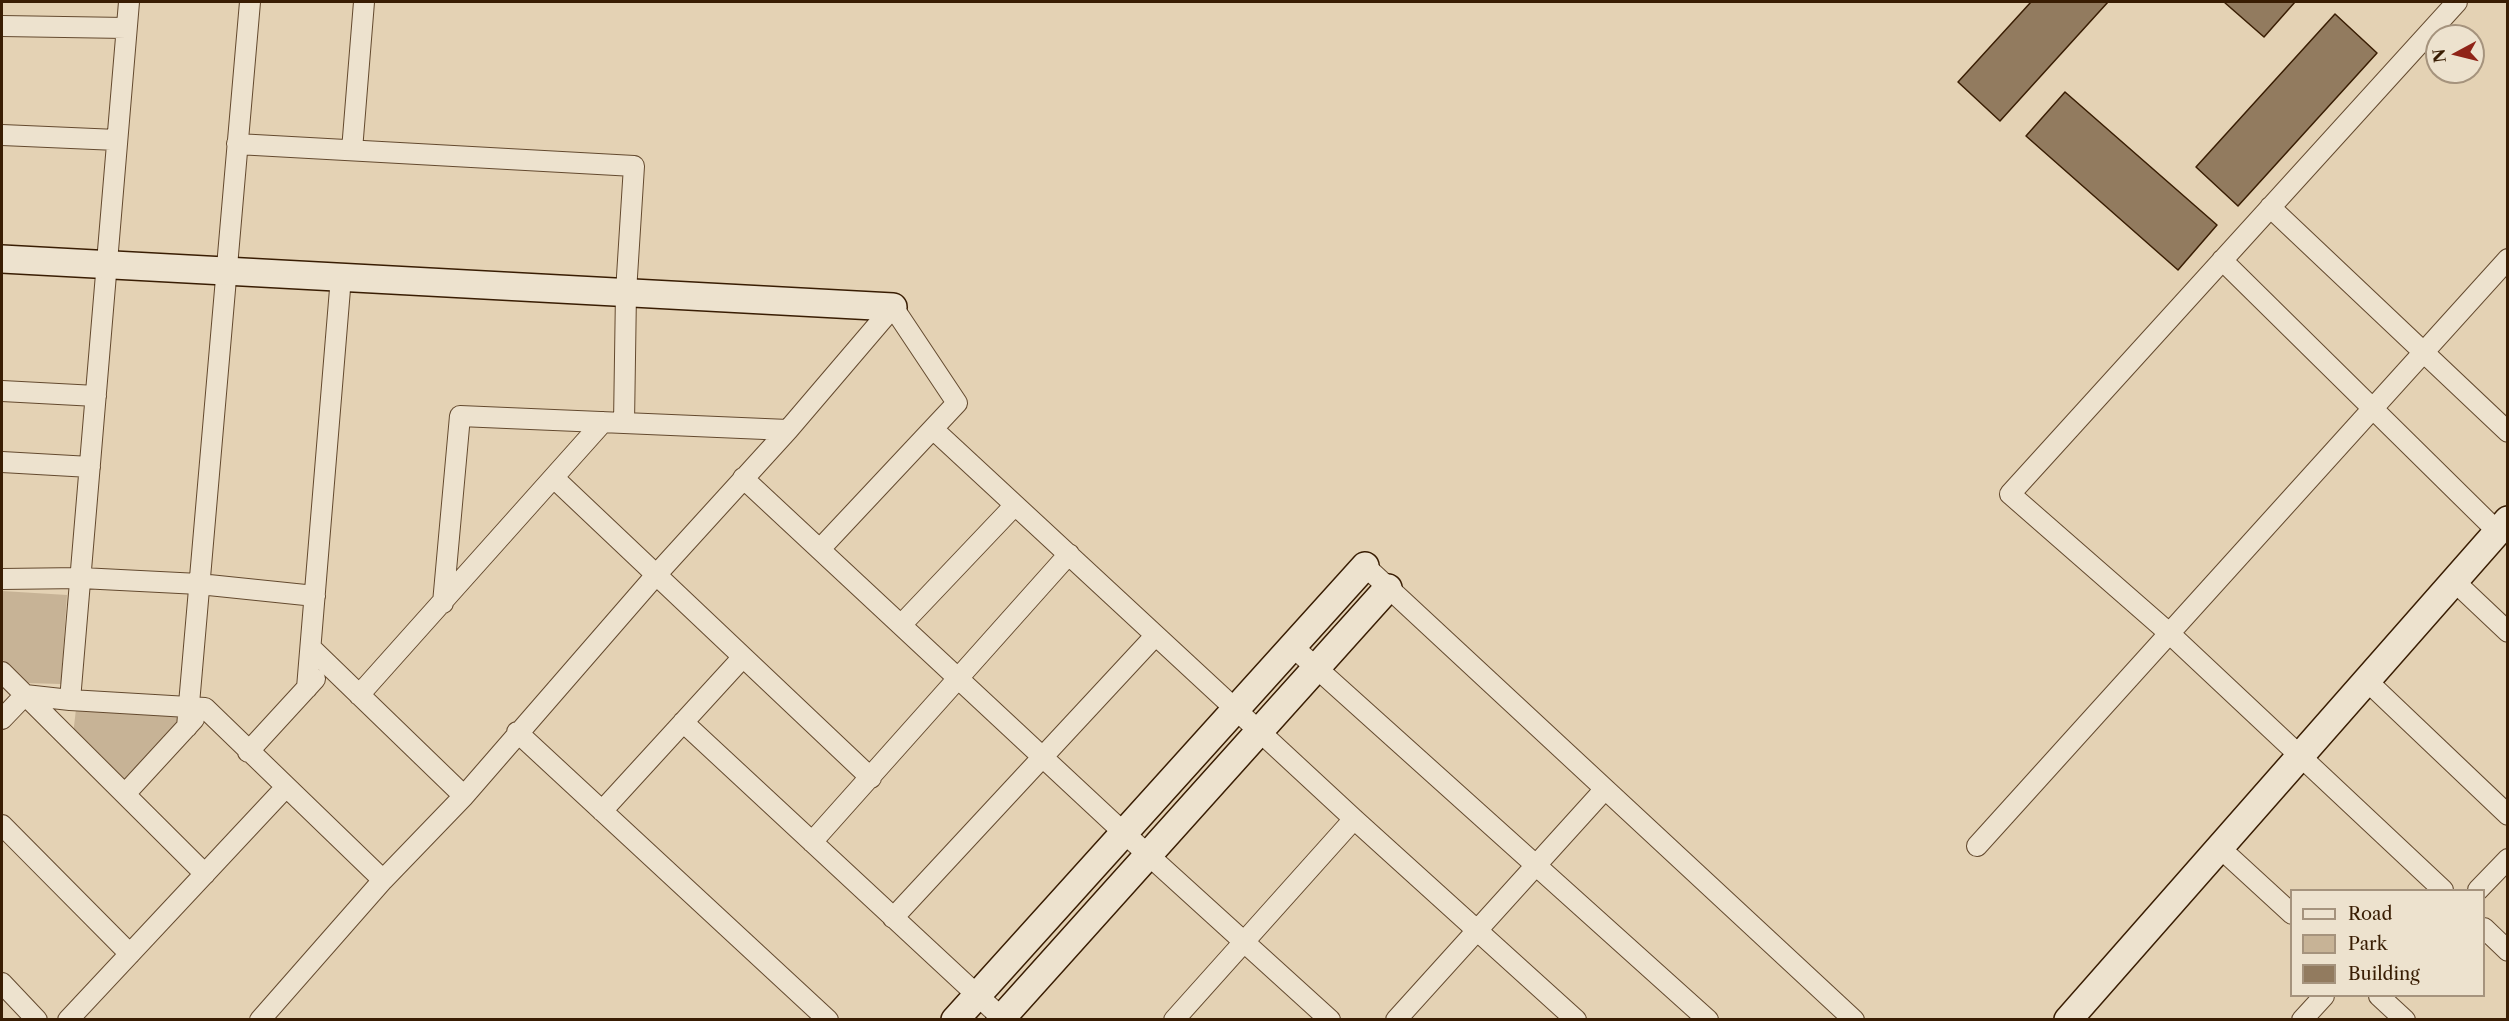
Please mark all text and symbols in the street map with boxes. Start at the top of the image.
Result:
north arrow [2425,24,2485,84]
text: N [2428,48,2450,64]
legend [2290,889,2485,997]
text: Road [2348,903,2393,925]
text: Park [2348,933,2387,955]
text: Building [2348,963,2420,985]

